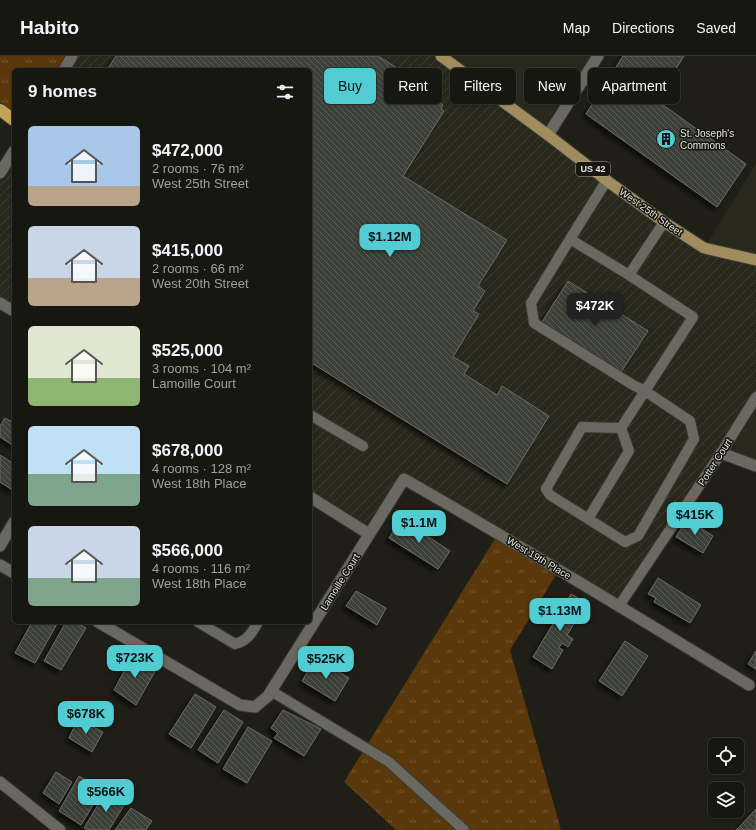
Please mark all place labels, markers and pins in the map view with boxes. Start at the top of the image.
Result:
building icon: St. Joseph's Commons [655,128,677,150]
place label: St. Joseph's Commons [680,128,734,151]
pin: $1.12M [357,224,423,258]
pin: $472K [567,293,623,327]
pin: $415K [667,502,723,536]
pin: $1.1M [391,510,447,544]
pin: $1.13M [527,598,593,632]
pin: $723K [107,645,163,679]
pin: $525K [298,646,354,680]
pin: $678K [58,701,114,735]
pin: $566K [78,779,134,813]

